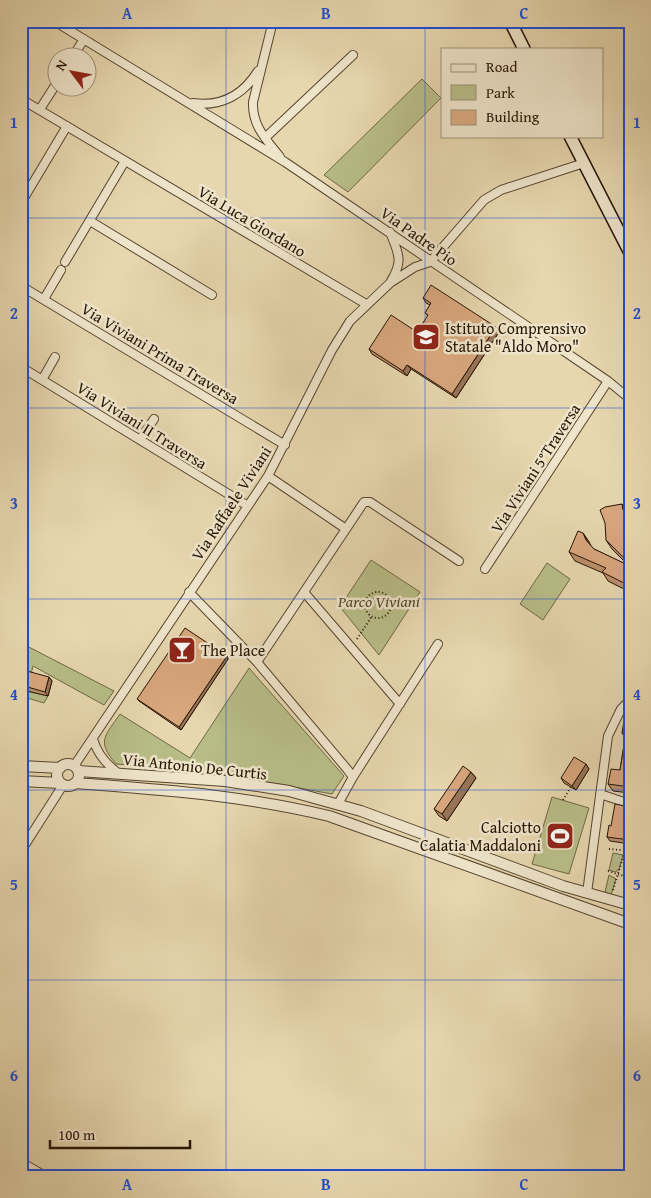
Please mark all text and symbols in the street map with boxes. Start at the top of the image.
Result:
text: A [122,1,133,25]
text: B [321,1,331,25]
text: C [519,1,529,25]
north arrow [48,48,98,98]
legend [441,48,604,138]
text: N [50,55,72,74]
text: Road [486,56,517,77]
text: Park [486,82,515,103]
text: Building [486,106,540,127]
text: 1 [10,110,18,134]
text: 1 [633,110,641,134]
street label: Via Luca Giordano [193,179,311,263]
street label: Via Padre Pio [375,201,463,271]
street label: Via Viviani Prima Traversa [77,296,244,410]
text: 2 [10,301,18,325]
text: 2 [633,301,641,325]
place label: Istituto Comprensivo Statale "Aldo Moro" [445,316,586,358]
school or university icon: Istituto Comprensivo Statale "Aldo Moro" [411,322,441,352]
street label: Via Viviani II Traversa [72,375,212,475]
street label: Via Viviani 5°Traversa [484,398,586,537]
street label: Via Raffaele Viviani [185,441,277,565]
text: 3 [10,491,18,515]
text: 3 [633,491,641,515]
park label: Parco Viviani [337,589,420,613]
bar icon: The Place [167,635,197,665]
place label: The Place [201,638,265,662]
text: 4 [10,682,18,706]
text: 4 [633,682,641,706]
street label: Via Antonio De Curtis [122,746,268,786]
place label: Calciotto Calatia Maddaloni [420,815,542,857]
sports icon: Calciotto Calatia Maddaloni [545,821,575,851]
text: 5 [10,872,18,896]
text: 5 [633,872,641,896]
text: 6 [10,1063,18,1087]
text: 6 [633,1063,641,1087]
scale bar [50,1118,190,1150]
text: 100 m [58,1124,96,1145]
text: A [122,1172,133,1196]
text: B [321,1172,331,1196]
text: C [519,1172,529,1196]

